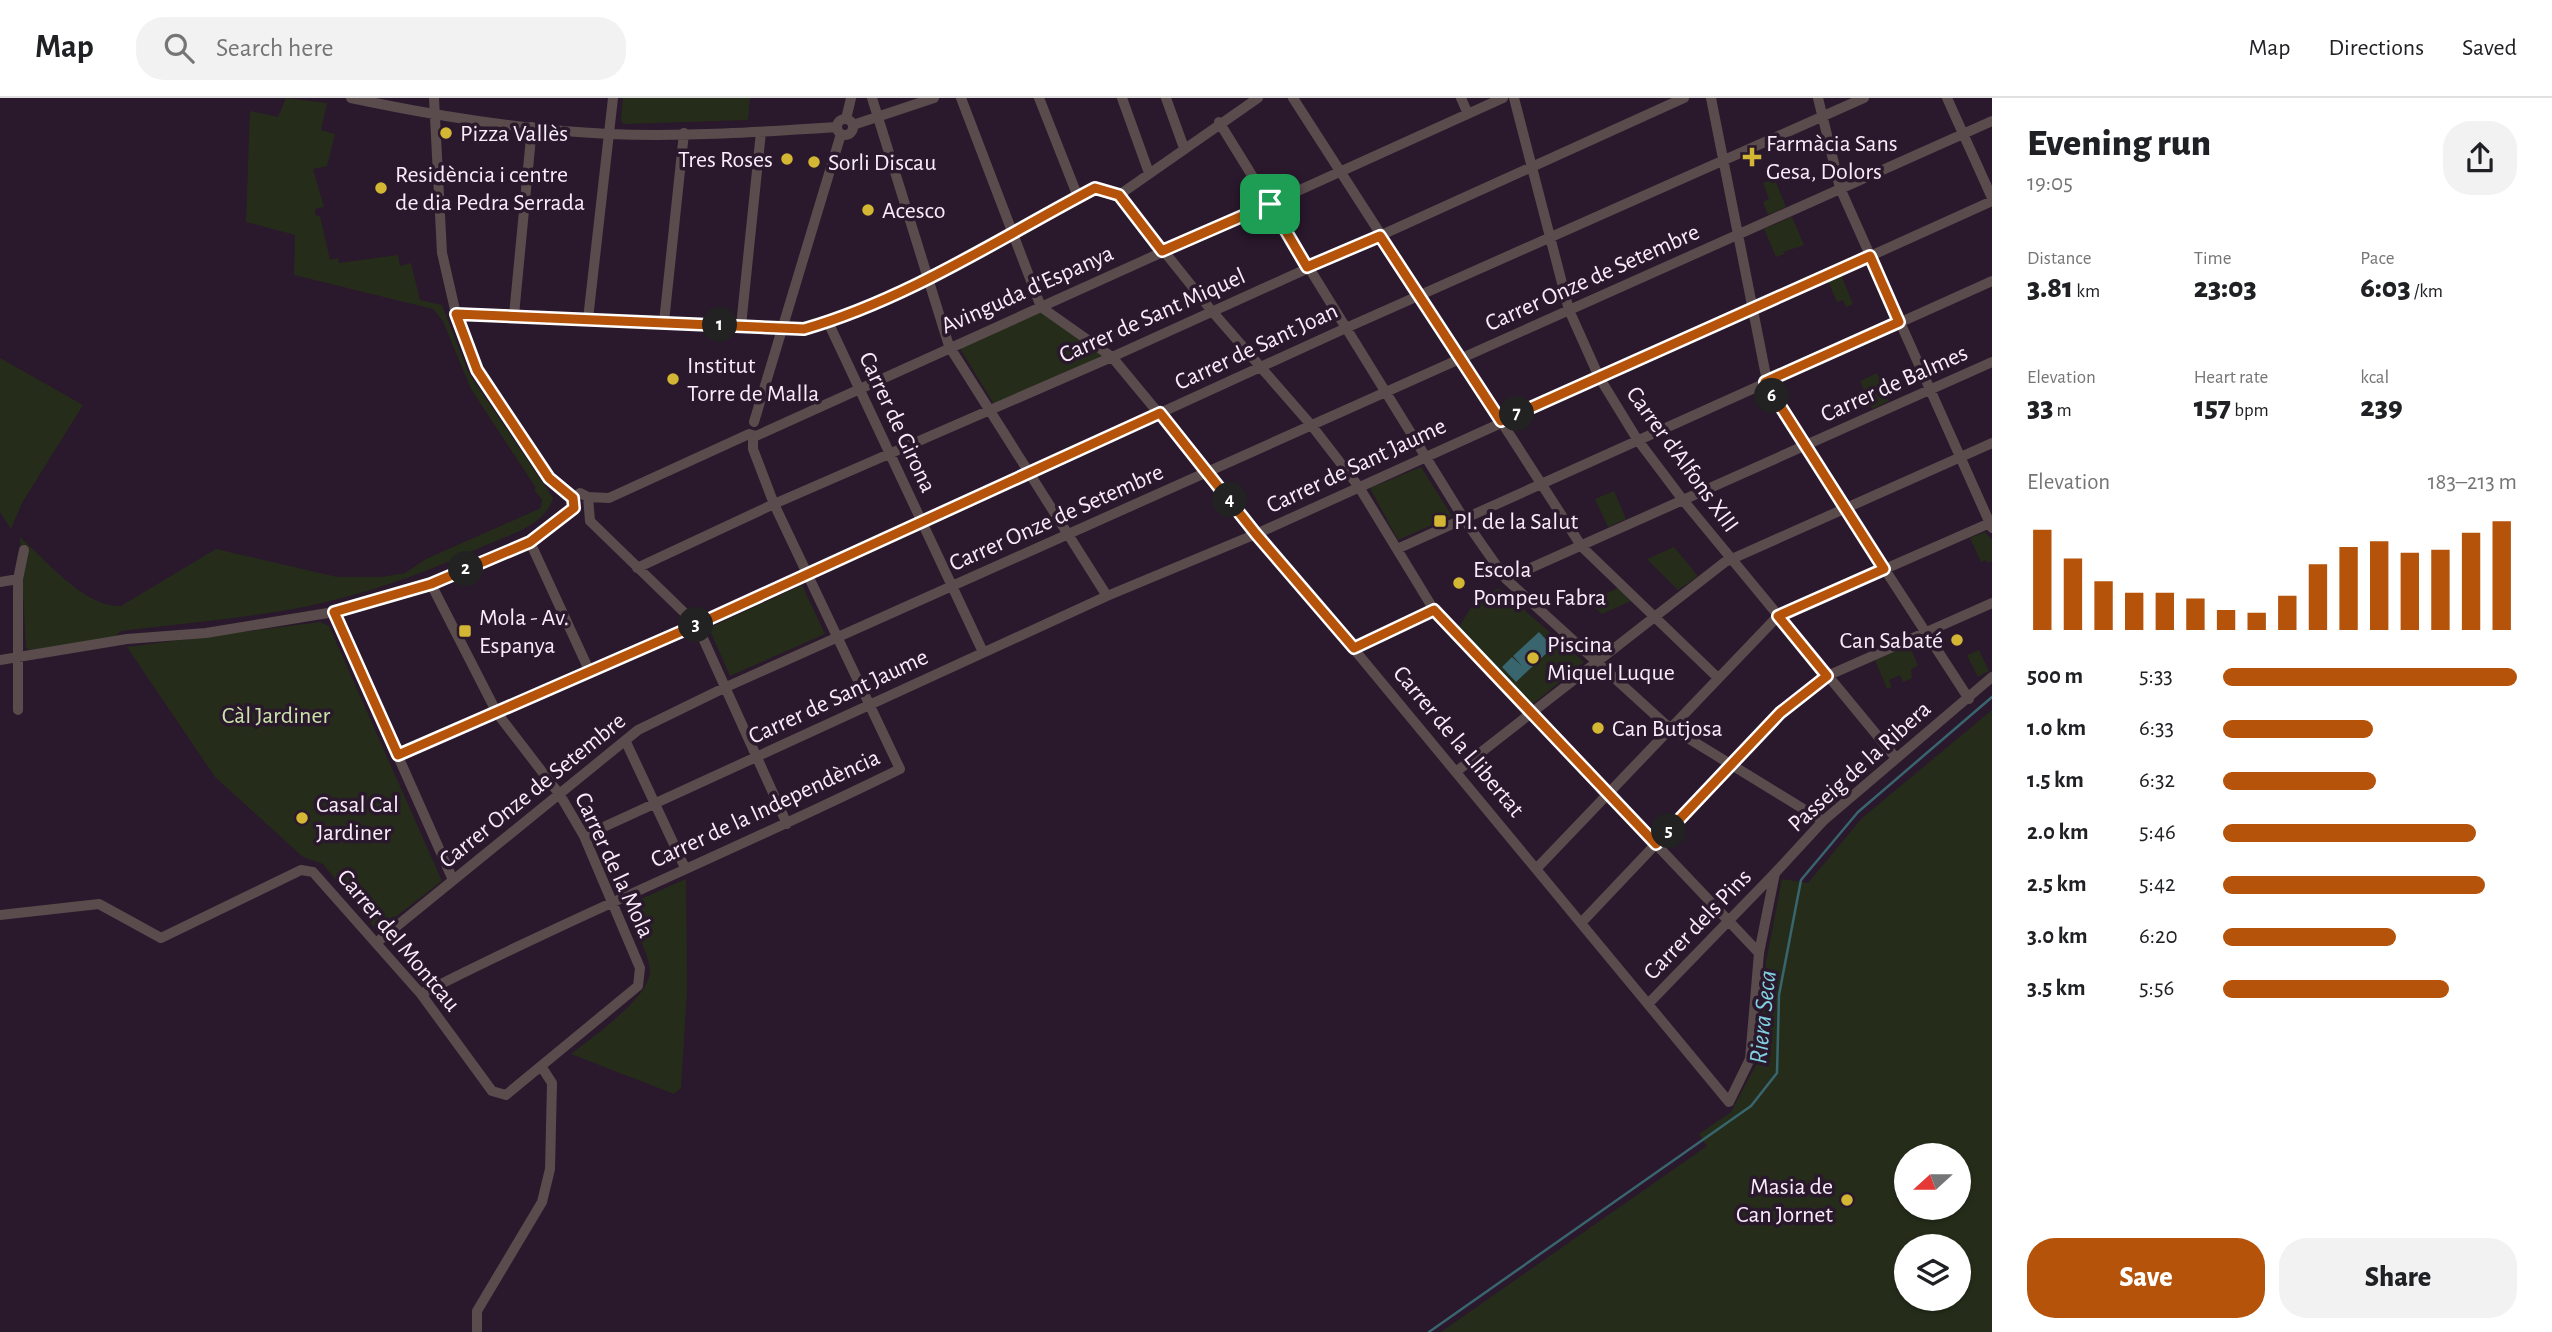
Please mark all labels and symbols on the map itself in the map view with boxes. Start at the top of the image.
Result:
place label: Pizza Vallès [460,122,568,146]
marker: Pizza Vallès [438,125,454,141]
place label: Farmàcia Sans Gesa, Dolors [1766,132,1898,184]
place label: Tres Roses [678,148,773,172]
marker: Farmàcia Sans Gesa, Dolors [1744,149,1760,165]
marker: Tres Roses [779,151,795,167]
place label: Sorli Discau [828,151,936,175]
marker: Sorli Discau [806,154,822,170]
place label: Residència i centre de dia Pedra Serrada [395,163,585,215]
pin [1240,174,1300,234]
marker: Residència i centre de dia Pedra Serrada [373,180,389,196]
place label: Acesco [882,199,946,223]
marker: Acesco [860,202,876,218]
street label: Carrer Onze de Setembre [1482,220,1703,336]
street label: Avinguda d'Espanya [938,241,1117,339]
street label: Carrer de Sant Miquel [1056,264,1249,368]
street label: Carrer de Sant Joan [1171,299,1342,395]
pin: 1 [702,308,738,342]
street label: Carrer de Balmes [1817,341,1972,427]
street label: Carrer de Girona [854,348,940,496]
place label: Institut Torre de Malla [687,354,819,406]
marker: Institut Torre de Malla [665,371,681,387]
pin: 6 [1754,378,1790,414]
street label: Carrer d'Alfons XIII [1621,382,1743,537]
pin: 7 [1500,396,1534,432]
street label: Carrer de Sant Jaume [1263,414,1450,518]
street label: Carrer Onze de Setembre [946,460,1167,576]
pin: 4 [1212,482,1248,518]
place label: Pl. de la Salut [1454,510,1578,534]
marker: Pl. de la Salut [1432,513,1448,529]
pin: 2 [448,552,484,587]
place label: Escola Pompeu Fabra [1473,558,1606,610]
marker: Escola Pompeu Fabra [1451,575,1467,591]
place label: Mola - Av. Espanya [479,606,569,658]
pin: 3 [678,608,714,642]
marker: Mola - Av. Espanya [457,623,473,639]
place label: Can Sabaté [1840,629,1943,653]
marker: Can Sabaté [1949,632,1965,648]
place label: Piscina Miquel Luque [1547,633,1675,685]
street label: Carrer de Sant Jaume [745,645,932,749]
marker: Piscina Miquel Luque [1525,650,1541,666]
street label: Carrer de la Llibertat [1388,661,1528,822]
street label: Passeig de la Ribera [1784,697,1936,837]
park label: Càl Jardiner [222,704,330,728]
street label: Carrer Onze de Setembre [435,709,630,873]
place label: Can Butjosa [1612,717,1723,741]
marker: Can Butjosa [1590,720,1606,736]
street label: Carrer de la Independència [647,745,884,873]
street label: Carrer de la Mola [570,789,658,942]
place label: Casal Cal Jardiner [316,793,399,845]
marker: Casal Cal Jardiner [294,810,310,826]
pin: 5 [1652,814,1686,848]
street label: Carrer del Montcau [332,865,464,1016]
street label: Carrer dels Pins [1639,865,1756,985]
water label: Riera Seca [1745,969,1781,1065]
north arrow [1894,1143,1970,1220]
place label: Masia de Can Jornet [1736,1175,1833,1227]
marker: Masia de Can Jornet [1839,1192,1855,1208]

